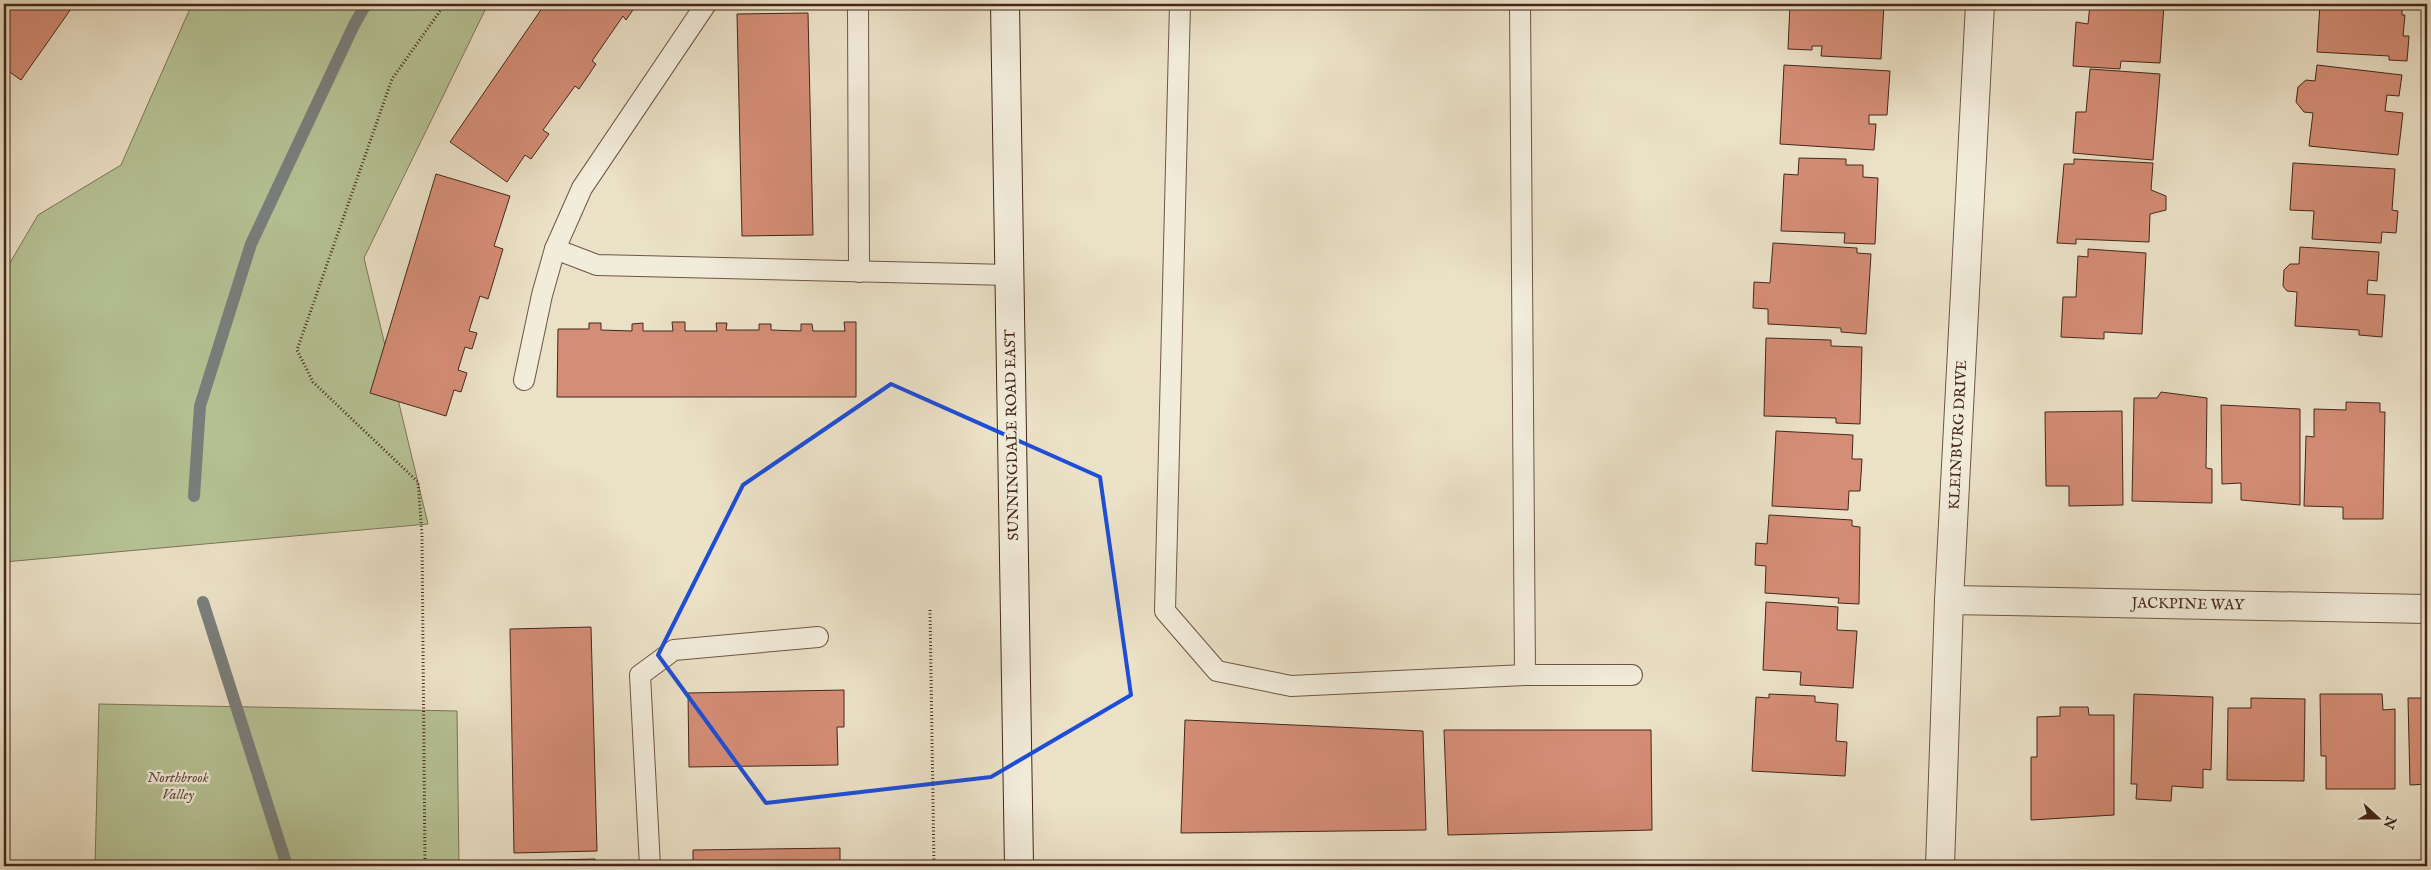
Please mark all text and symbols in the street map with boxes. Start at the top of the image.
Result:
street label: SUNNINGDALE ROAD EAST [1001,329,1023,541]
street label: KLEINBURG DRIVE [1945,360,1971,510]
street label: JACKPINE WAY [2129,593,2245,614]
park label: Northbrook Valley [147,768,209,804]
north arrow [2354,792,2404,842]
text: N [2379,812,2400,831]

